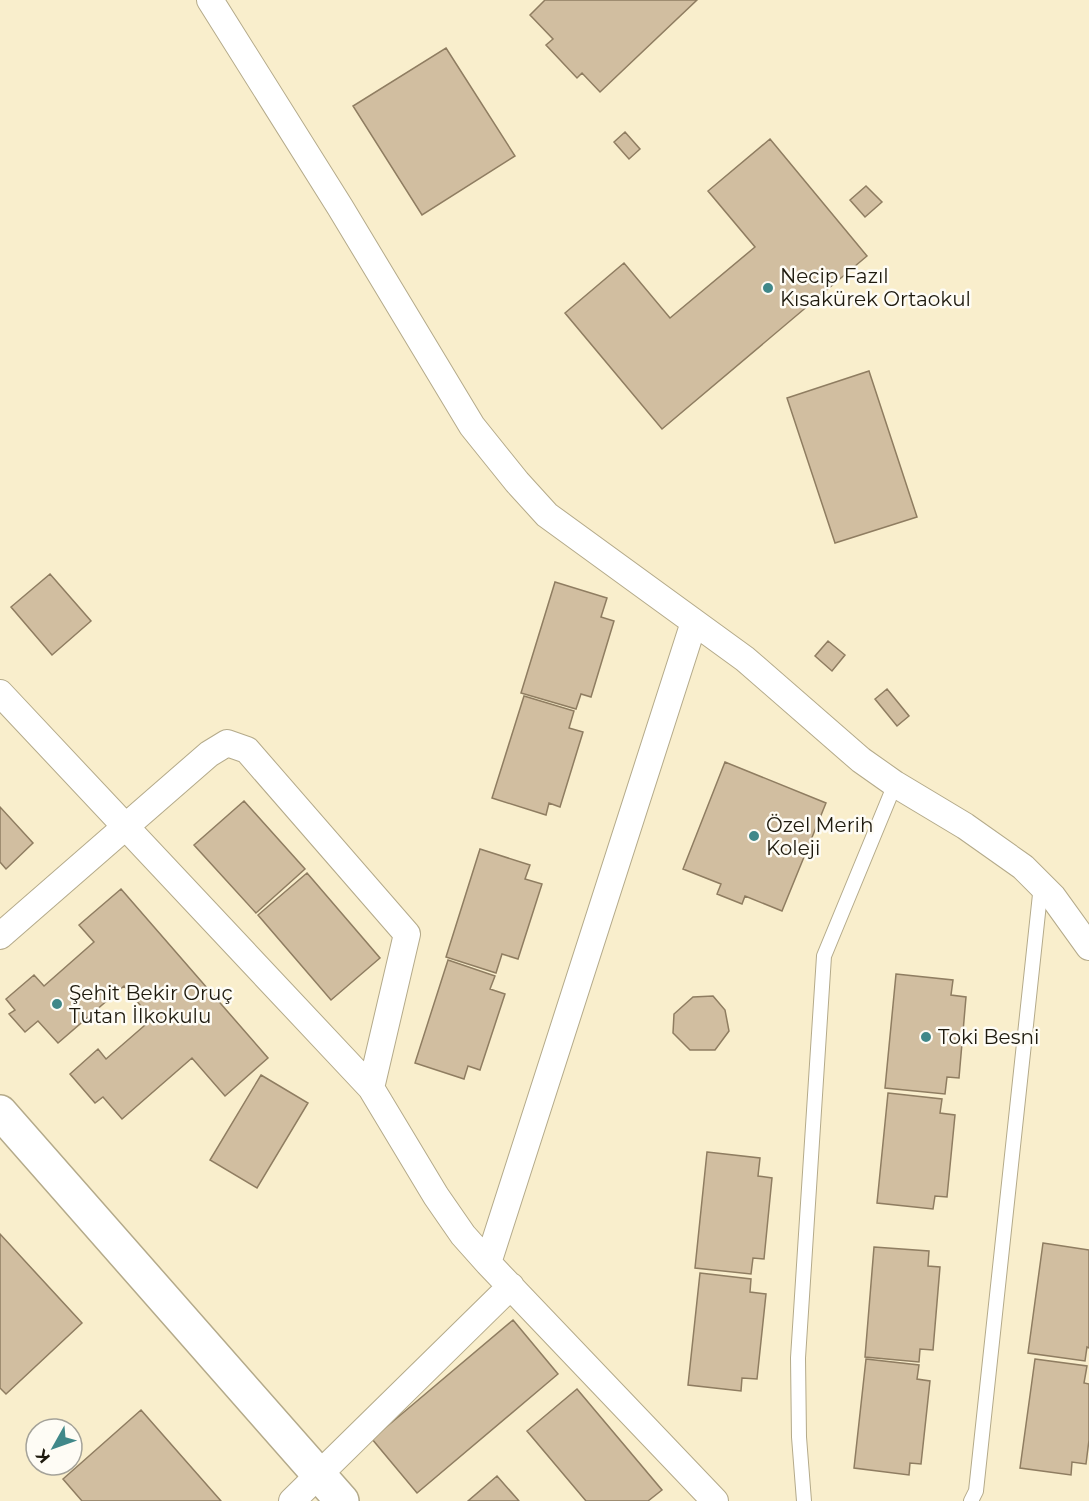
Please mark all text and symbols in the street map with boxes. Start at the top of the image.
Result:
place label: Necip Fazıl Kısakürek Ortaokul [780,264,971,311]
marker: Necip Fazıl Kısakürek Ortaokul [761,281,775,295]
place label: Özel Merih Koleji [766,813,873,860]
marker: Özel Merih Koleji [747,829,761,843]
place label: Şehit Bekir Oruç Tutan İlkokulu [69,981,233,1028]
marker: Şehit Bekir Oruç Tutan İlkokulu [50,997,64,1011]
place label: Toki Besni [938,1025,1039,1049]
marker: Toki Besni [919,1030,933,1044]
north arrow [24,1417,84,1477]
text: K [31,1445,54,1467]

